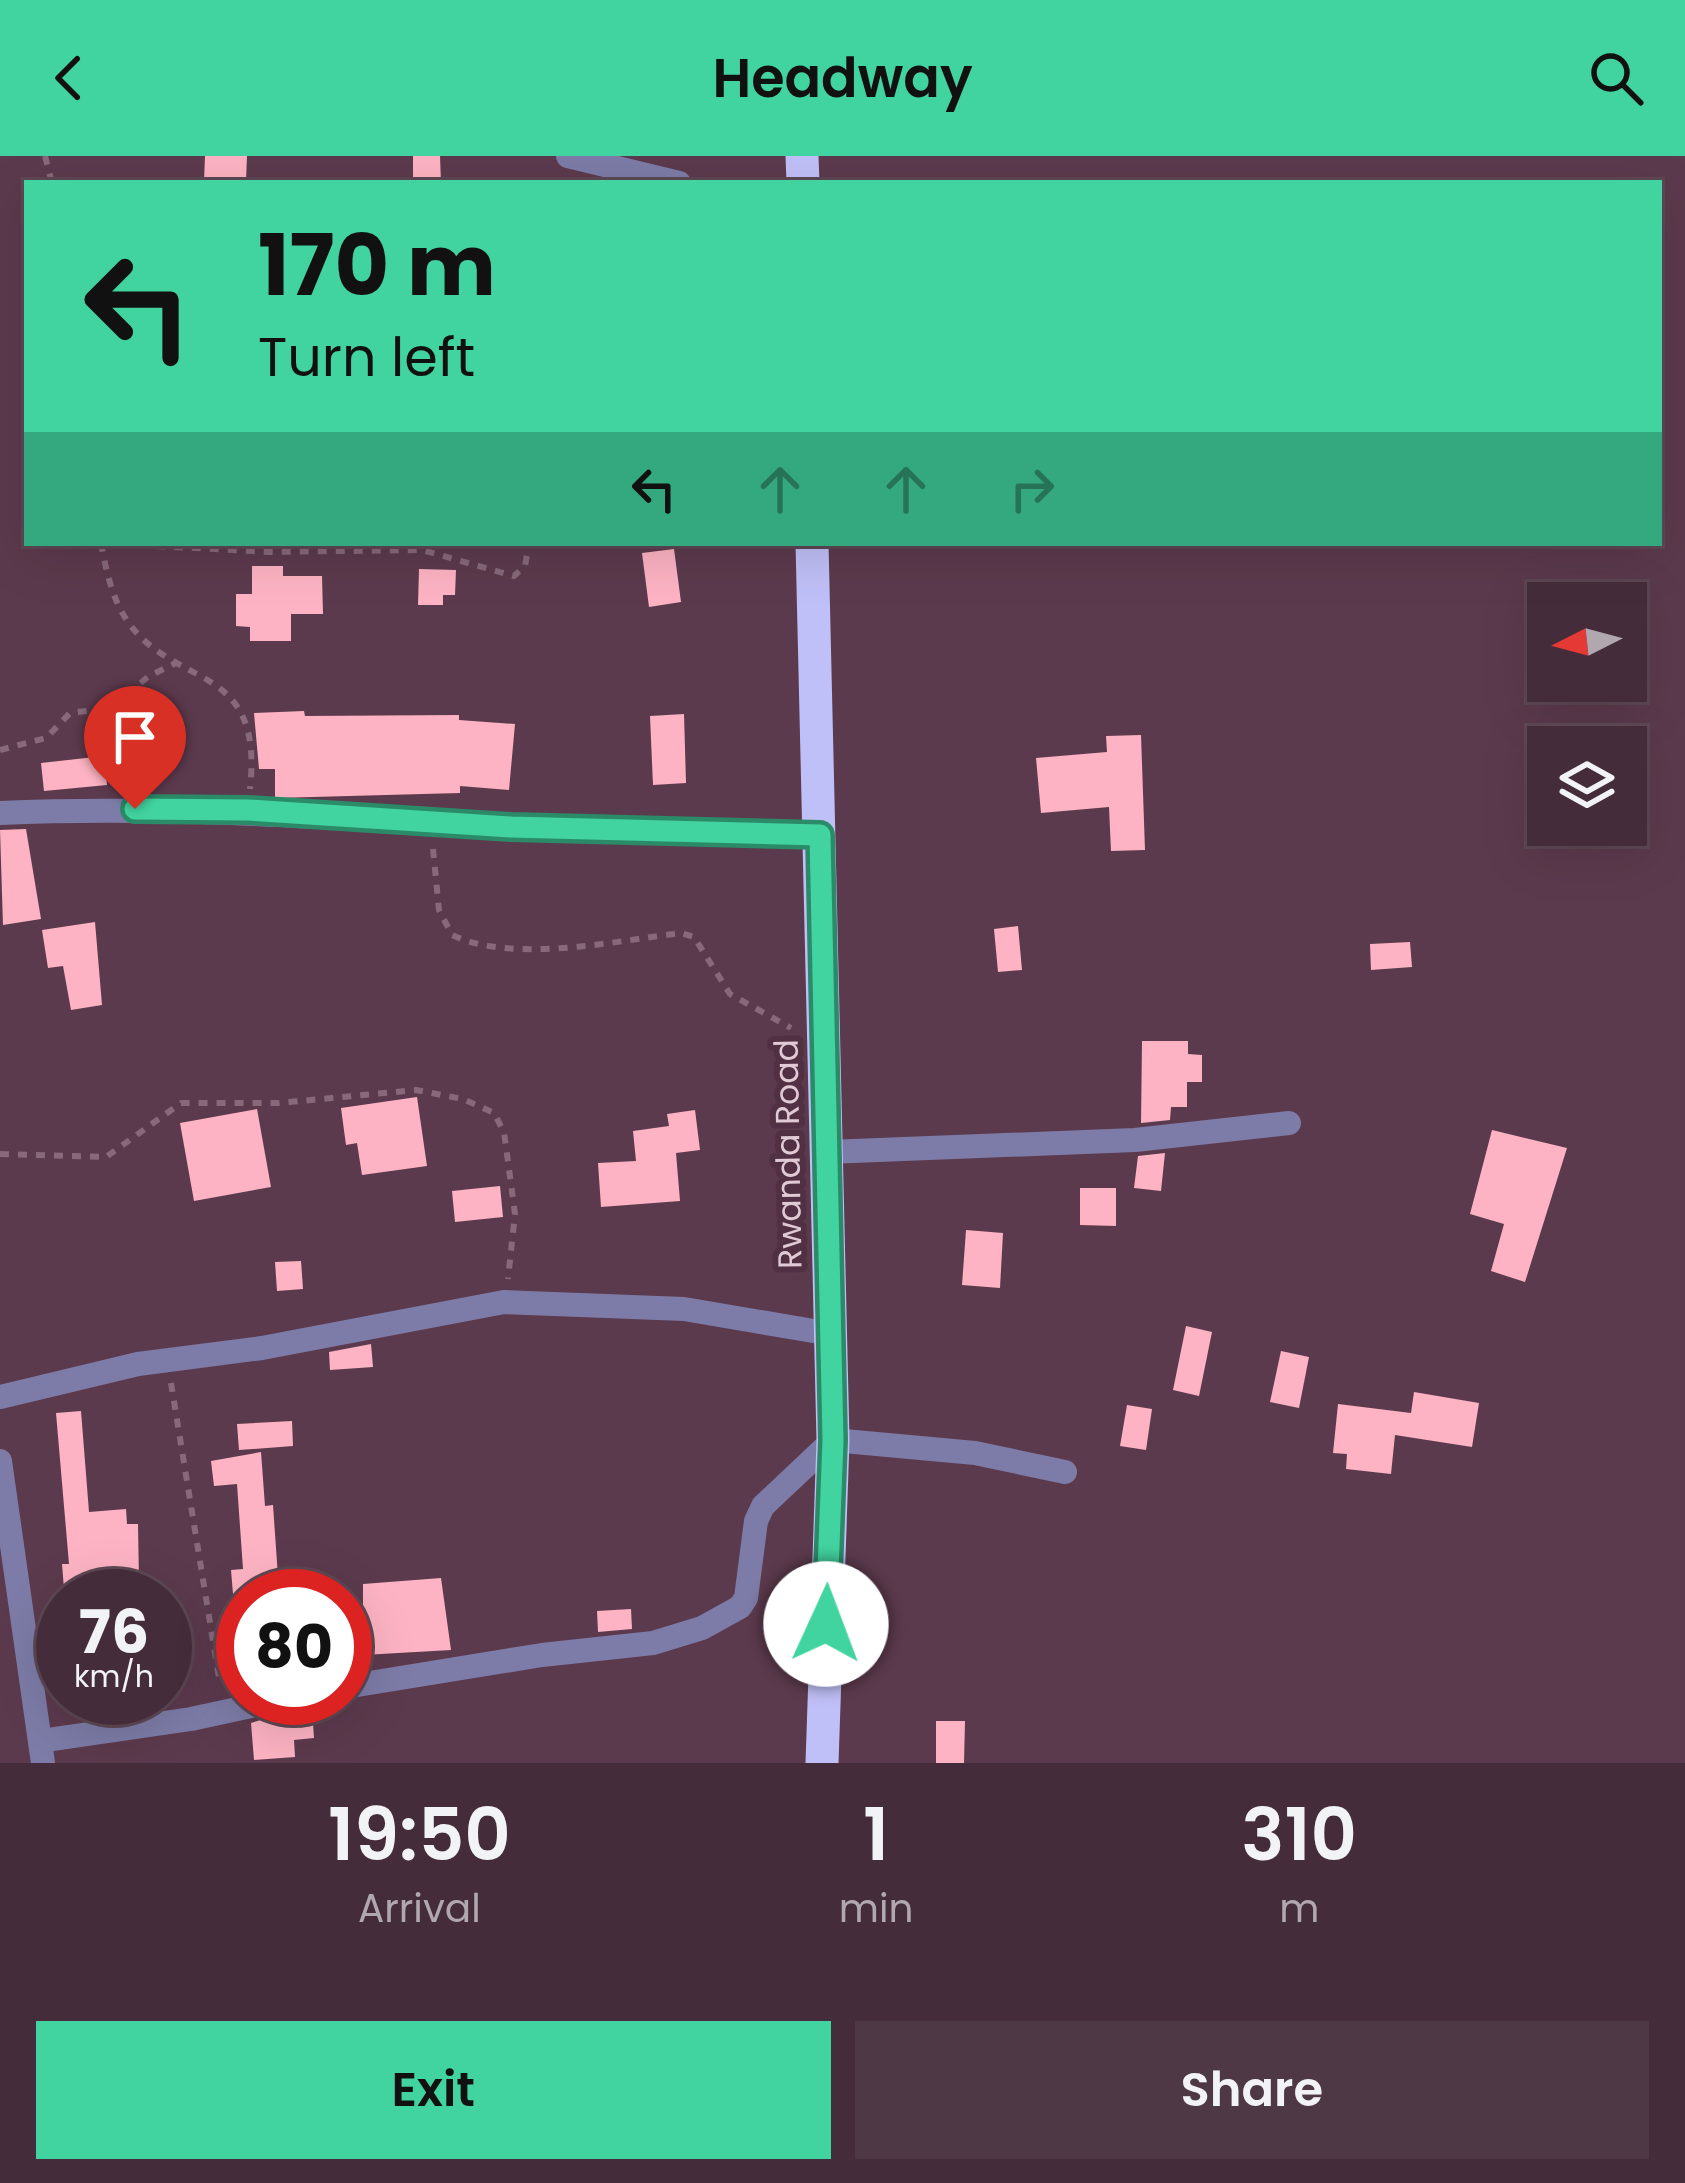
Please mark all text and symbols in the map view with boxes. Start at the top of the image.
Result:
text: Headway [712,40,973,116]
icon: back [36,45,102,111]
icon: search [1583,45,1649,111]
text: 170 m [258,207,496,324]
icon: left [60,228,216,384]
text: Turn left [258,319,475,395]
icon: left [621,456,687,522]
icon: ahead [747,456,813,522]
icon: ahead [873,456,939,522]
icon: right [999,456,1065,522]
north arrow [1527,582,1647,702]
map controls [1527,582,1647,846]
pin [84,686,186,809]
icon: arrive [102,704,168,770]
button: layers [1527,726,1647,846]
street label: Rwanda Road [762,1039,814,1269]
position arrow [763,1561,889,1687]
speed limit sign: 80 [216,1569,372,1725]
text: 76 [79,1590,149,1674]
text: km/h [74,1655,154,1698]
text: 19:50 [328,1784,511,1885]
text: 1 [863,1784,889,1885]
text: 310 [1241,1784,1357,1885]
text: Arrival [358,1881,481,1936]
text: min [839,1881,913,1936]
text: m [1279,1881,1319,1936]
button: Exit [36,2021,831,2159]
button: Share [855,2021,1649,2159]

